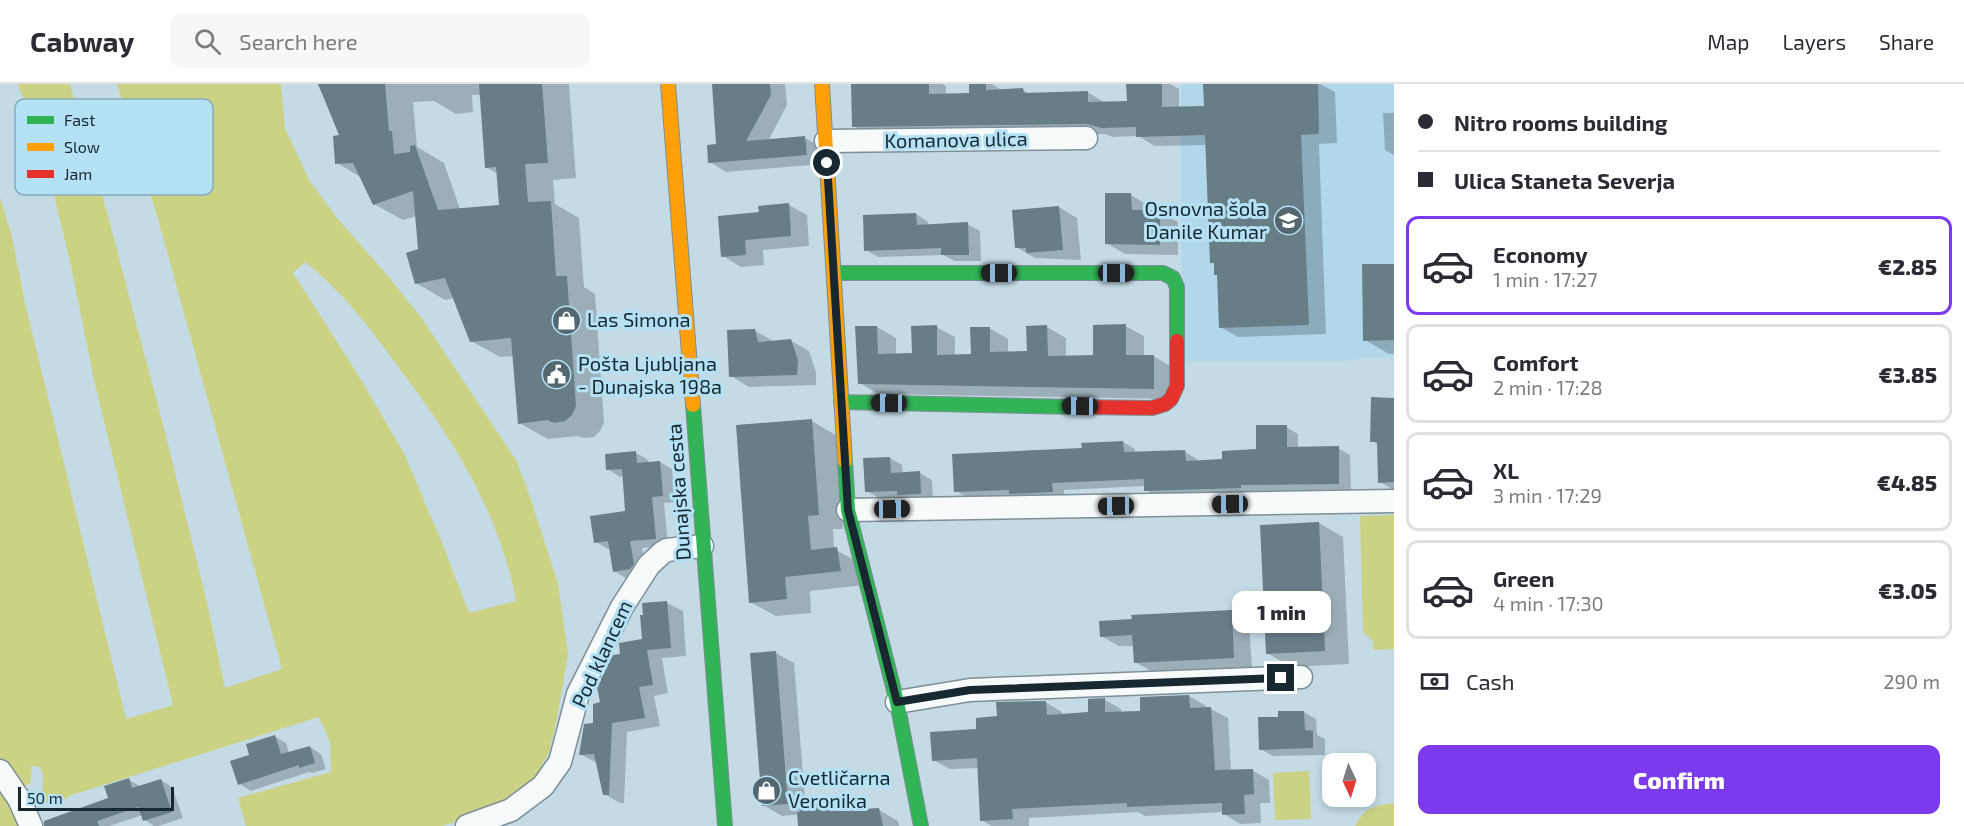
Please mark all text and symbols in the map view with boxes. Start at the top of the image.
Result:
search box [170,14,590,68]
text: Cabway [30,24,134,58]
icon: search [191,25,224,58]
text: Search here [239,28,357,54]
text: Map [1707,29,1749,54]
text: Layers [1782,29,1846,54]
text: Share [1879,29,1934,54]
legend [15,99,213,195]
text: Nitro rooms building [1454,109,1668,135]
text: Fast [64,110,95,129]
street label: Komanova ulica [884,126,1028,152]
text: Slow [64,137,100,156]
route start [813,149,840,176]
text: Jam [64,164,92,183]
text: Ulica Staneta Severja [1454,167,1675,193]
place label: Osnovna šola Danile Kumar [1145,196,1267,243]
school or university icon: Osnovna šola Danile Kumar [1272,205,1304,237]
icon: car [1421,239,1475,293]
text: Economy [1493,241,1588,267]
text: €2.85 [1878,253,1937,279]
car [981,264,1017,282]
car [1098,264,1134,282]
text: 1 min · 17:27 [1493,267,1598,291]
shop icon: Las Simona [550,304,582,336]
place label: Las Simona [587,307,691,331]
icon: car [1421,347,1475,401]
text: Comfort [1493,349,1578,375]
place label: Pošta Ljubljana - Dunajska 198a [578,351,722,398]
public building icon: Pošta Ljubljana - Dunajska 198a [541,359,573,391]
text: €3.85 [1878,361,1937,387]
text: 2 min · 17:28 [1493,375,1603,399]
car [871,394,907,412]
car [1062,397,1098,415]
street label: Dunajska cesta [661,423,695,561]
icon: car [1421,455,1475,509]
text: XL [1493,457,1519,483]
text: €4.85 [1877,469,1937,495]
text: 3 min · 17:29 [1493,483,1602,507]
car [1212,495,1248,513]
car [1098,497,1134,515]
car [874,500,910,518]
icon: car [1421,563,1475,617]
text: Green [1493,565,1555,591]
text: €3.05 [1878,577,1937,603]
callout: 1 min [1232,591,1330,633]
text: 4 min · 17:30 [1493,591,1604,615]
street label: Pod klancem [566,596,636,711]
text: 1 min [1257,600,1306,624]
route end [1267,664,1294,691]
icon: cash [1418,665,1451,698]
text: Cash [1466,668,1515,694]
text: 290 m [1883,669,1940,693]
button: Confirm [1418,745,1940,814]
north arrow [1322,753,1376,807]
map controls [1322,753,1376,807]
place label: Cvetličarna Veronika [788,765,890,812]
shop icon: Cvetličarna Veronika [751,774,783,806]
scale bar [18,784,174,812]
text: 50 m [27,788,63,807]

